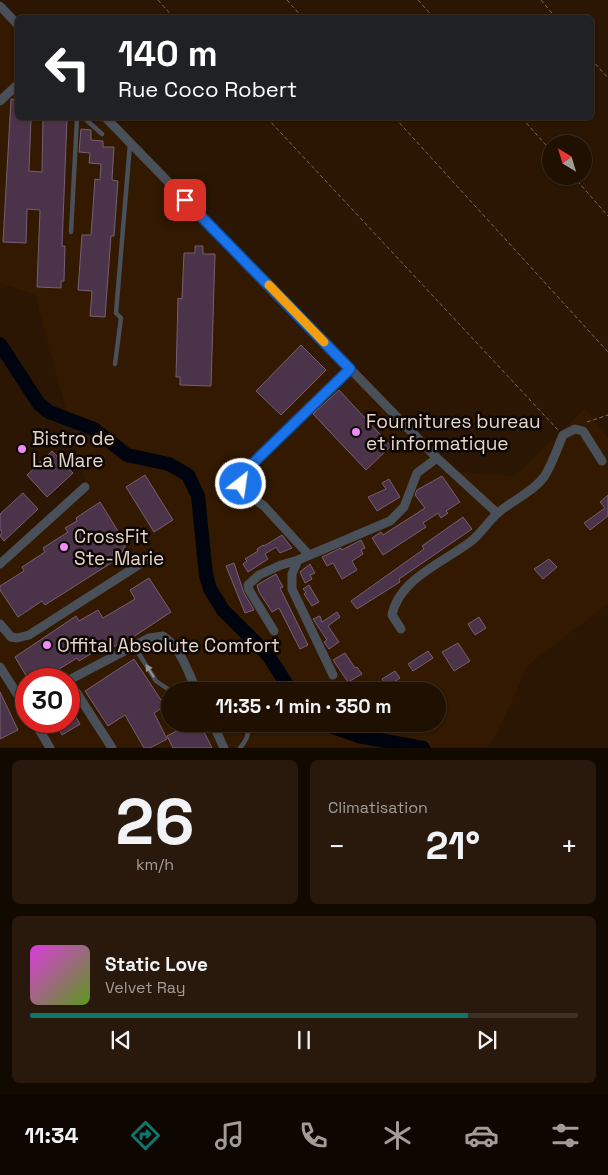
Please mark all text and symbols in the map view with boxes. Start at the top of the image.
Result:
text: 140 m [118,32,218,76]
icon: left [35,35,100,100]
text: Rue Coco Robert [118,75,297,103]
north arrow [542,135,592,185]
map controls [542,135,592,185]
pin [164,179,206,221]
icon: arrive [171,186,199,214]
place label: Fournitures bureau et informatique [366,409,541,456]
place label: Bistro de La Mare [32,426,115,473]
marker: Fournitures bureau et informatique [350,426,362,438]
marker: Bistro de La Mare [16,443,28,455]
position arrow [214,457,266,509]
place label: CrossFit Ste-Marie [74,524,164,571]
marker: CrossFit Ste-Marie [58,541,70,553]
place label: Offital Absolute Comfort [57,633,280,658]
marker: Offital Absolute Comfort [41,639,53,651]
one-way arrow [145,665,154,678]
speed limit sign: 30 [15,668,80,733]
text: 11:35 · 1 min · 350 m [215,694,392,719]
text: 26 [116,780,194,863]
text: Climatisation [328,797,428,818]
text: 21° [426,822,480,870]
text: − [328,828,345,864]
text: + [561,828,578,864]
text: km/h [136,854,174,875]
text: Static Love [105,952,208,977]
text: Velvet Ray [105,977,186,998]
icon: previous [107,1026,135,1054]
icon: pause [290,1026,318,1054]
icon: next [473,1026,501,1054]
icon: directions [128,1118,163,1153]
icon: music [212,1118,247,1153]
icon: phone [296,1118,331,1153]
icon: climate [380,1118,415,1153]
icon: car [464,1118,499,1153]
icon: filters [548,1118,583,1153]
text: 11:34 [25,1121,78,1149]

